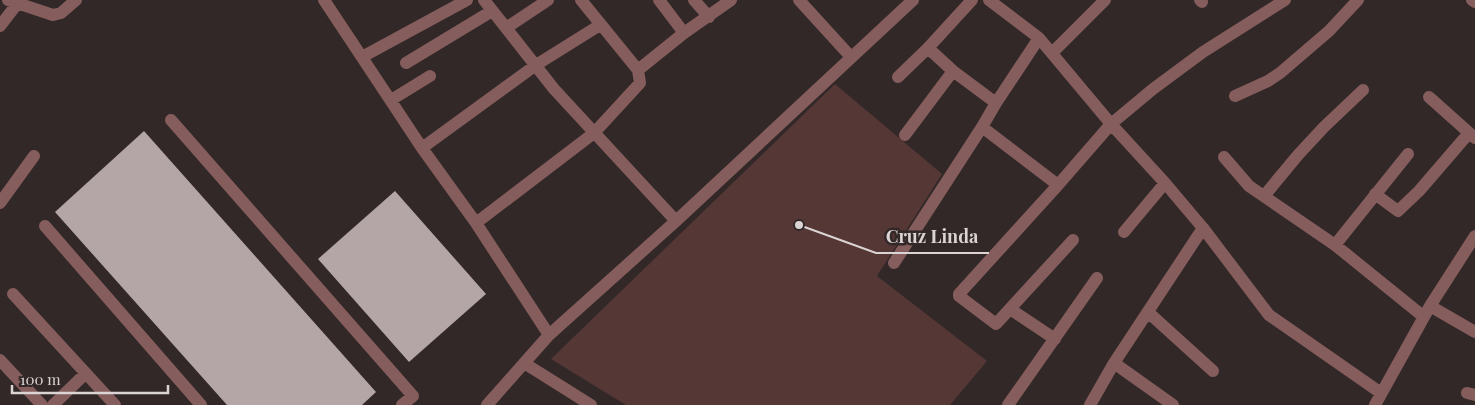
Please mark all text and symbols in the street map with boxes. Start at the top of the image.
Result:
callout: Cruz Linda [876,220,989,253]
text: Cruz Linda [886,224,979,248]
scale bar [12,362,169,394]
text: 100 m [20,369,61,389]

